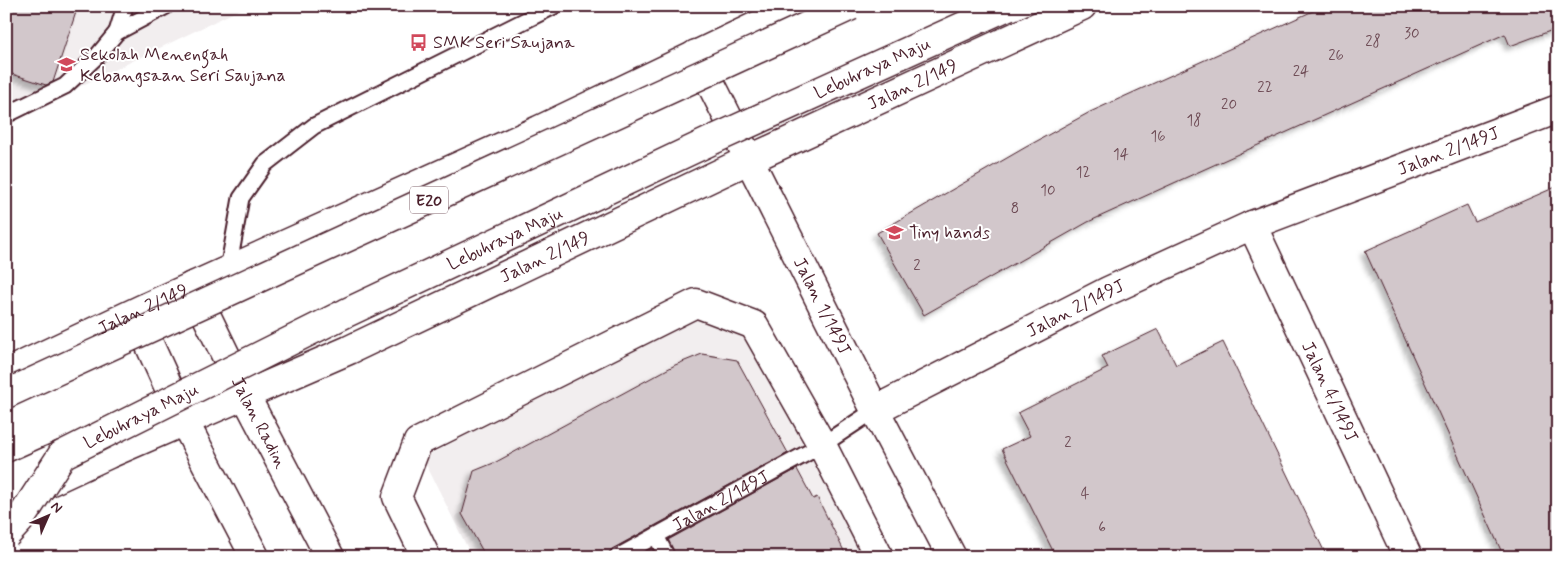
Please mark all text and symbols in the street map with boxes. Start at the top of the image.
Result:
house number: 30 [1404,24,1420,44]
place label: SMK Seri Saujana [433,31,575,55]
bus stop icon: SMK Seri Saujana [409,32,429,52]
street label: Lebuhraya Maju [811,32,935,105]
house number: 28 [1365,32,1381,52]
place label: Sekolah Menengah Kebangsaan Seri Saujana [80,43,286,88]
house number: 26 [1328,46,1344,66]
school or university icon: Sekolah Menengah Kebangsaan Seri Saujana [56,54,76,74]
street label: Jalan 2/149 [864,54,962,116]
house number: 24 [1293,62,1309,82]
house number: 22 [1257,78,1273,98]
house number: 20 [1221,95,1237,115]
house number: 18 [1187,111,1201,131]
street label: Jalan 2/149J [1394,121,1503,182]
house number: 16 [1150,127,1166,147]
house number: 14 [1113,145,1129,165]
house number: 12 [1076,163,1090,183]
house number: 10 [1040,181,1056,201]
road number: E20 [410,186,448,214]
house number: 8 [1011,199,1019,219]
street label: Lebuhraya Maju [443,201,567,277]
place label: Tiny hands [909,221,990,245]
school or university icon: Tiny hands [885,222,905,242]
street label: Jalan 2/149 [496,226,594,289]
street label: Jalan 1/149J [787,253,856,359]
house number: 2 [913,256,921,276]
street label: Jalan 2/149J [1023,274,1129,344]
street label: Jalan 2/149 [94,279,192,341]
street label: Jalan 4/149J [1295,337,1363,446]
street label: Jalan Radin [225,373,292,473]
street label: Lebuhraya Maju [80,378,203,455]
house number: 2 [1064,433,1072,453]
street label: Jalan 2/149J [668,465,774,538]
house number: 4 [1081,484,1090,504]
north arrow [22,490,72,540]
text: N [47,498,66,517]
house number: 6 [1098,518,1106,538]

